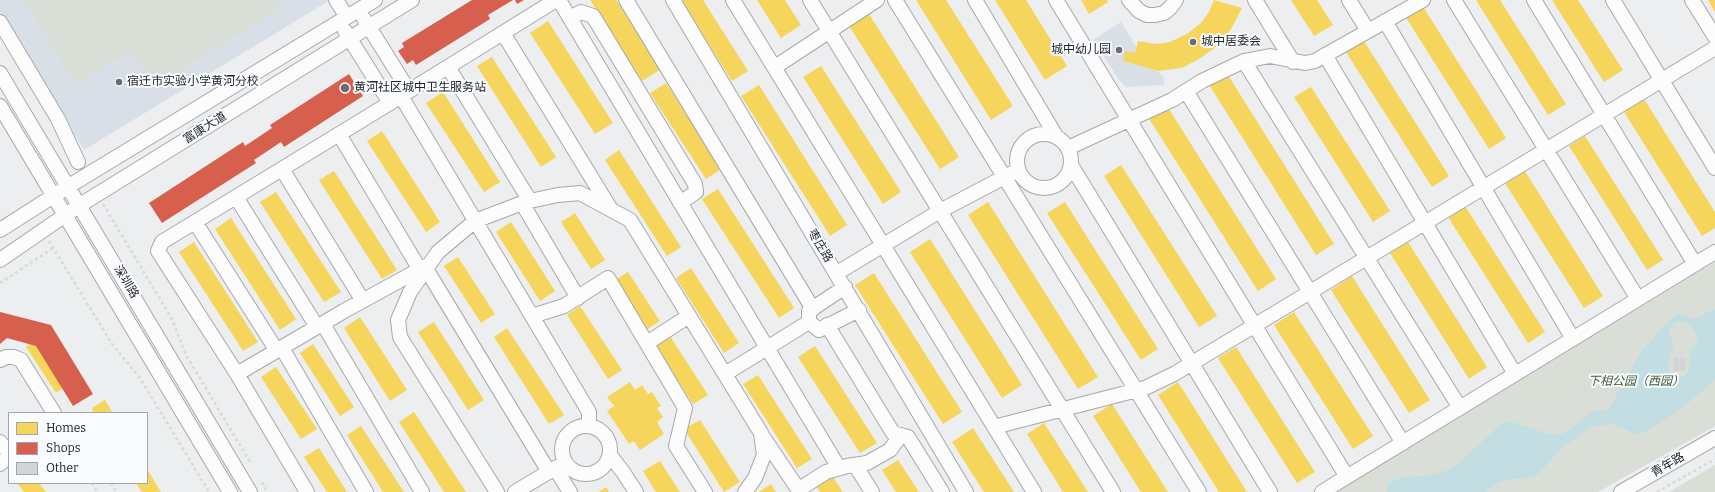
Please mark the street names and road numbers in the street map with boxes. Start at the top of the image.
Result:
street label: 富康大道 [181,109,229,147]
street label: 枣庄路 [805,227,835,265]
street label: 深圳路 [111,263,141,301]
street label: 青年路 [1649,450,1687,480]

